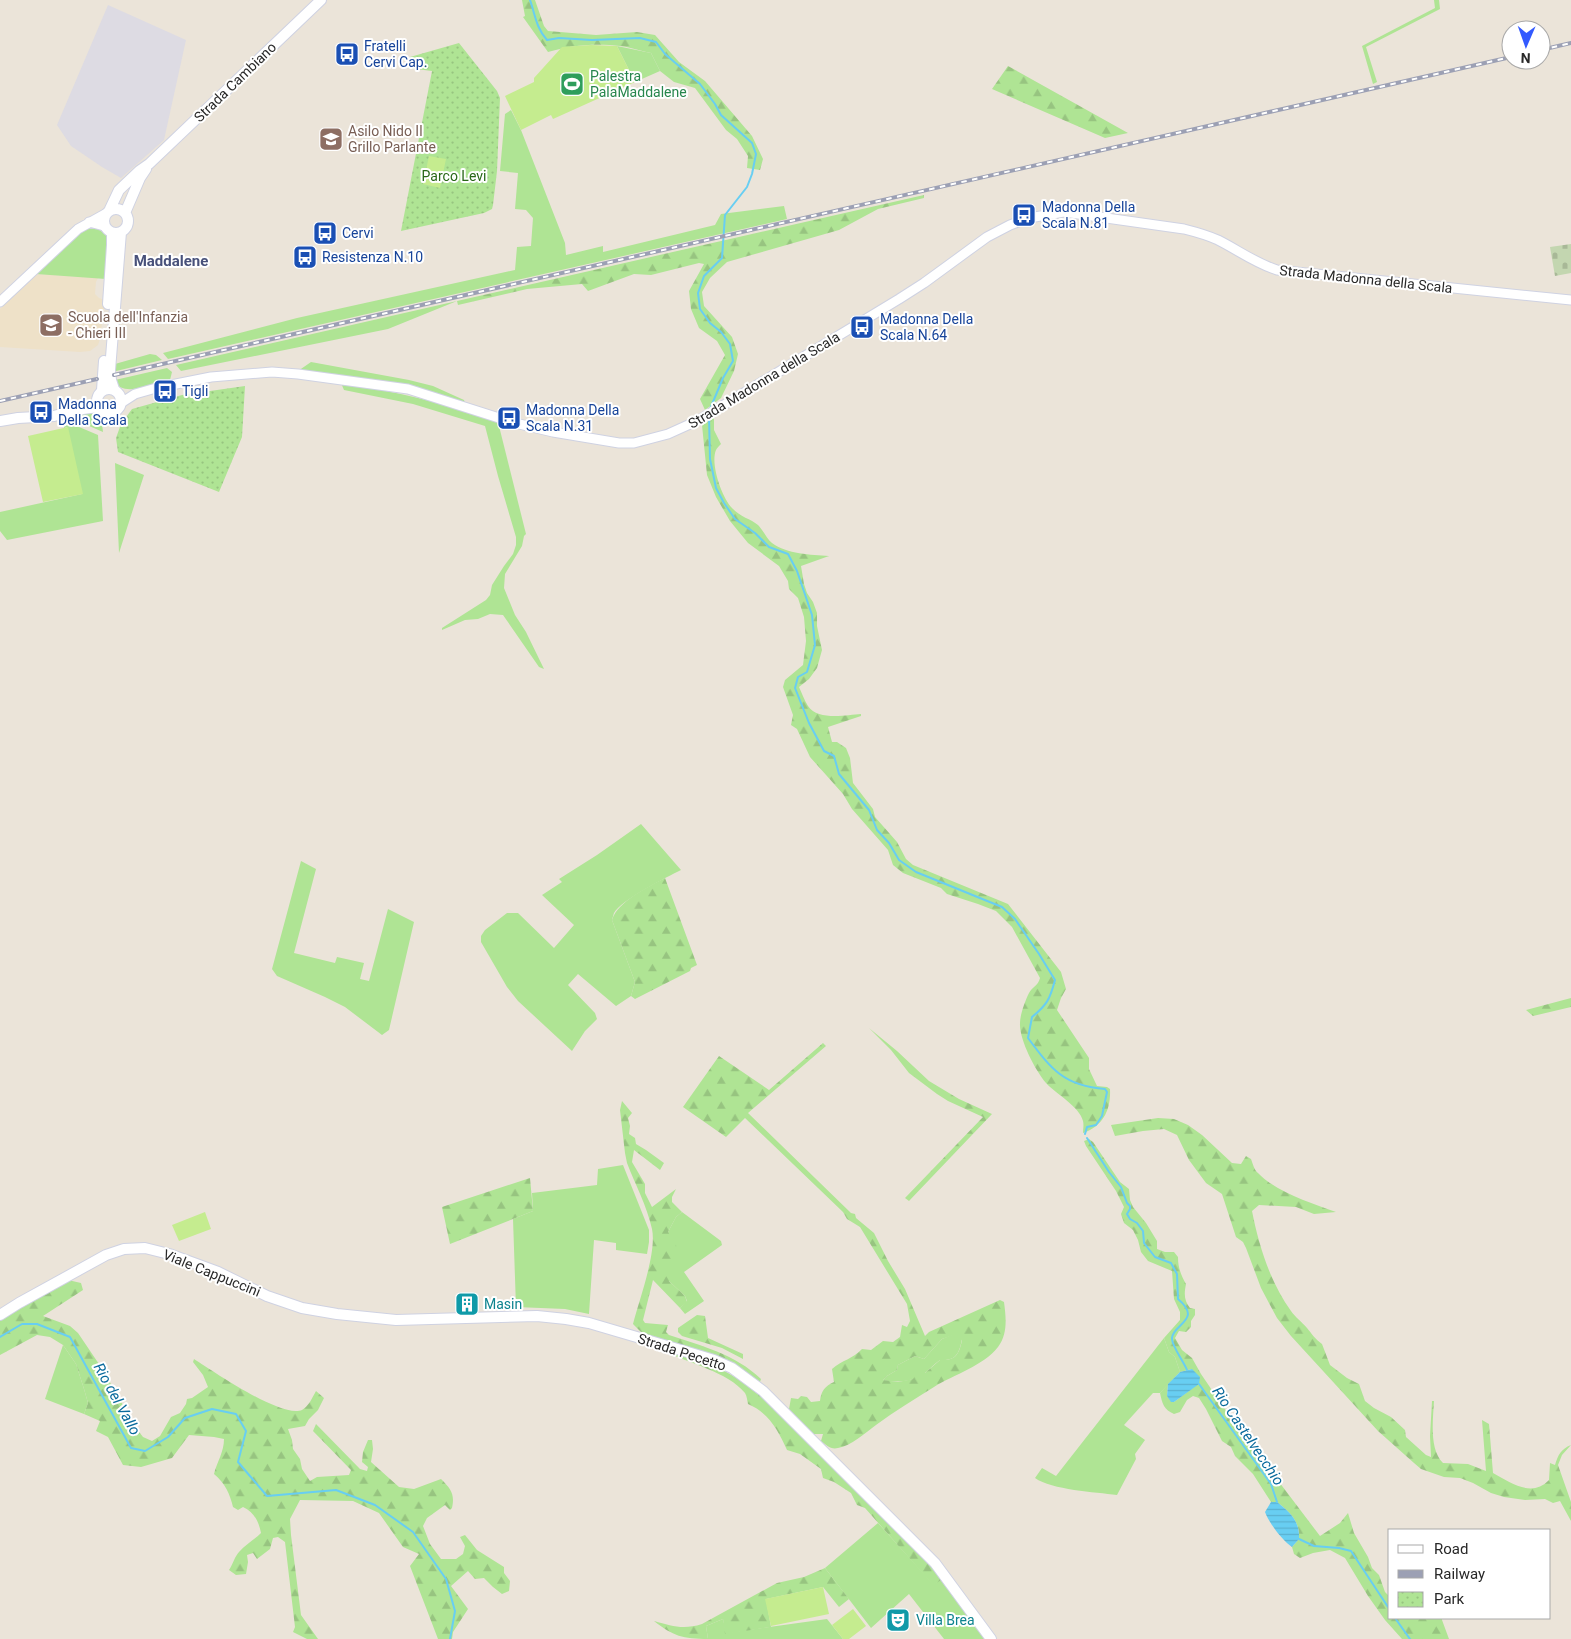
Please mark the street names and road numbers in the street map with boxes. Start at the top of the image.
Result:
street label: Strada Cambiano [191,39,279,125]
street label: Strada Madonna della Scala [1279,262,1453,296]
street label: Strada Madonna della Scala [685,328,843,432]
street label: Viale Cappuccini [161,1246,263,1300]
street label: Strada Pecetto [636,1330,728,1374]

